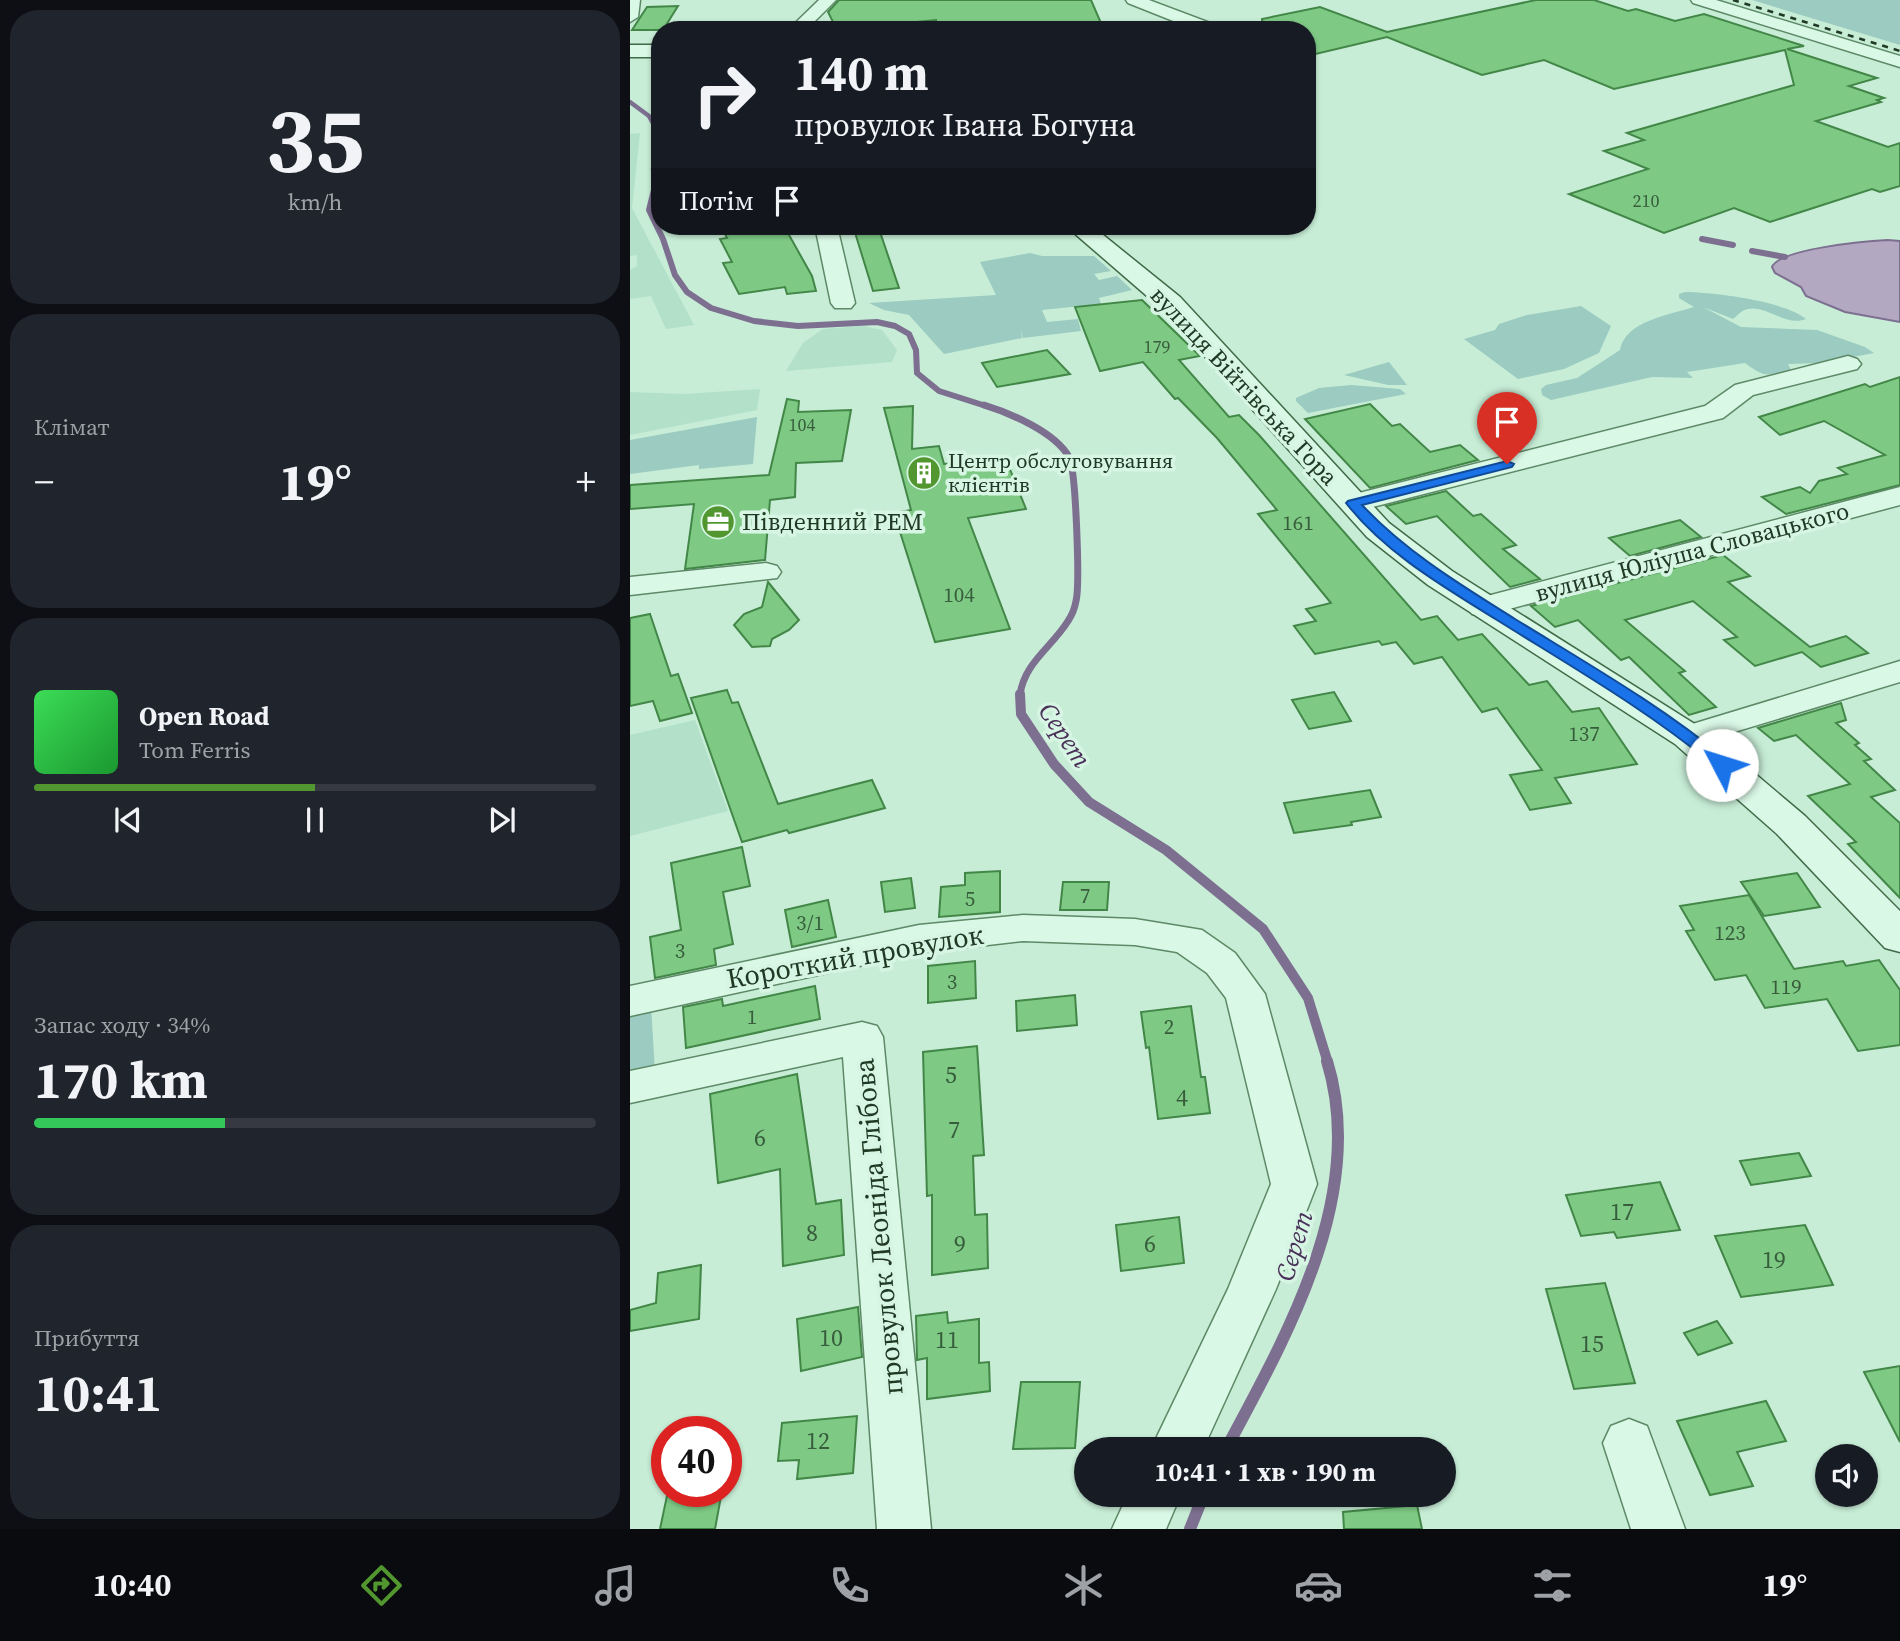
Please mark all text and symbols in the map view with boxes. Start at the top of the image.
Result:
text: 140 m [794,39,929,106]
icon: right [679,49,770,140]
text: 35 [266,78,364,202]
text: провулок Івана Богуна [794,103,1136,147]
icon: arrive [768,182,806,220]
text: Потім [679,183,754,219]
text: km/h [288,186,342,218]
house number: 210 [1633,188,1660,213]
street label: вулиця Війтівська Гора [1143,279,1346,493]
house number: 179 [1144,334,1171,359]
pin [1477,392,1537,464]
icon: arrive [1488,403,1526,441]
text: Клімат [34,411,110,443]
house number: 104 [789,412,816,437]
text: 19° [278,446,352,517]
place label: Центр обслуговування клієнтів [948,446,1173,499]
building icon: Центр обслуговування клієнтів [905,454,943,492]
text: − [34,456,54,508]
text: + [576,456,596,508]
street label: вулиця Юліуша Словацького [1531,494,1853,609]
office icon: Південний РЕМ [699,503,737,541]
place label: Південний РЕМ [742,505,923,538]
house number: 161 [1282,508,1314,537]
house number: 104 [943,580,975,609]
water label: Серет [1030,695,1100,775]
text: Open Road [139,698,270,734]
house number: 137 [1568,719,1600,748]
position arrow [1685,728,1759,802]
text: Tom Ferris [139,734,250,766]
icon: previous [109,801,147,839]
icon: pause [296,801,334,839]
icon: next [483,801,521,839]
house number: 7 [1080,881,1090,910]
house number: 5 [965,884,975,913]
house number: 3/1 [796,908,824,937]
street label: Короткий провулок [724,915,987,997]
house number: 123 [1714,918,1746,947]
house number: 3 [675,936,685,965]
house number: 3 [947,967,957,996]
house number: 119 [1770,972,1802,1001]
house number: 1 [747,1002,757,1031]
text: Запас ходу · 34% [34,1009,210,1041]
house number: 2 [1164,1012,1174,1041]
text: 170 km [34,1044,208,1115]
street label: провулок Леоніда Глібова [844,1056,912,1397]
house number: 5 [945,1058,957,1091]
house number: 4 [1176,1081,1188,1114]
house number: 7 [948,1113,960,1146]
house number: 6 [754,1121,766,1154]
house number: 17 [1610,1195,1634,1228]
water label: Серет [1266,1207,1322,1285]
house number: 8 [806,1216,818,1249]
house number: 9 [954,1227,966,1260]
house number: 6 [1144,1227,1156,1260]
house number: 19 [1762,1243,1786,1276]
house number: 10 [819,1321,843,1354]
text: Прибуття [34,1322,140,1354]
house number: 11 [935,1323,959,1356]
house number: 15 [1580,1327,1604,1360]
text: 10:41 [34,1357,162,1428]
speed limit sign: 40 [651,1416,742,1507]
house number: 12 [806,1424,830,1457]
map controls [1815,1444,1878,1507]
button: sound [1815,1444,1878,1507]
text: 10:41 · 1 хв · 190 m [1154,1454,1376,1490]
icon: directions [357,1561,406,1610]
icon: music [591,1561,640,1610]
icon: phone [825,1561,874,1610]
icon: climate [1059,1561,1108,1610]
icon: car [1294,1561,1343,1610]
icon: filters [1528,1561,1577,1610]
text: 10:40 [93,1563,172,1607]
text: 19° [1762,1563,1807,1607]

